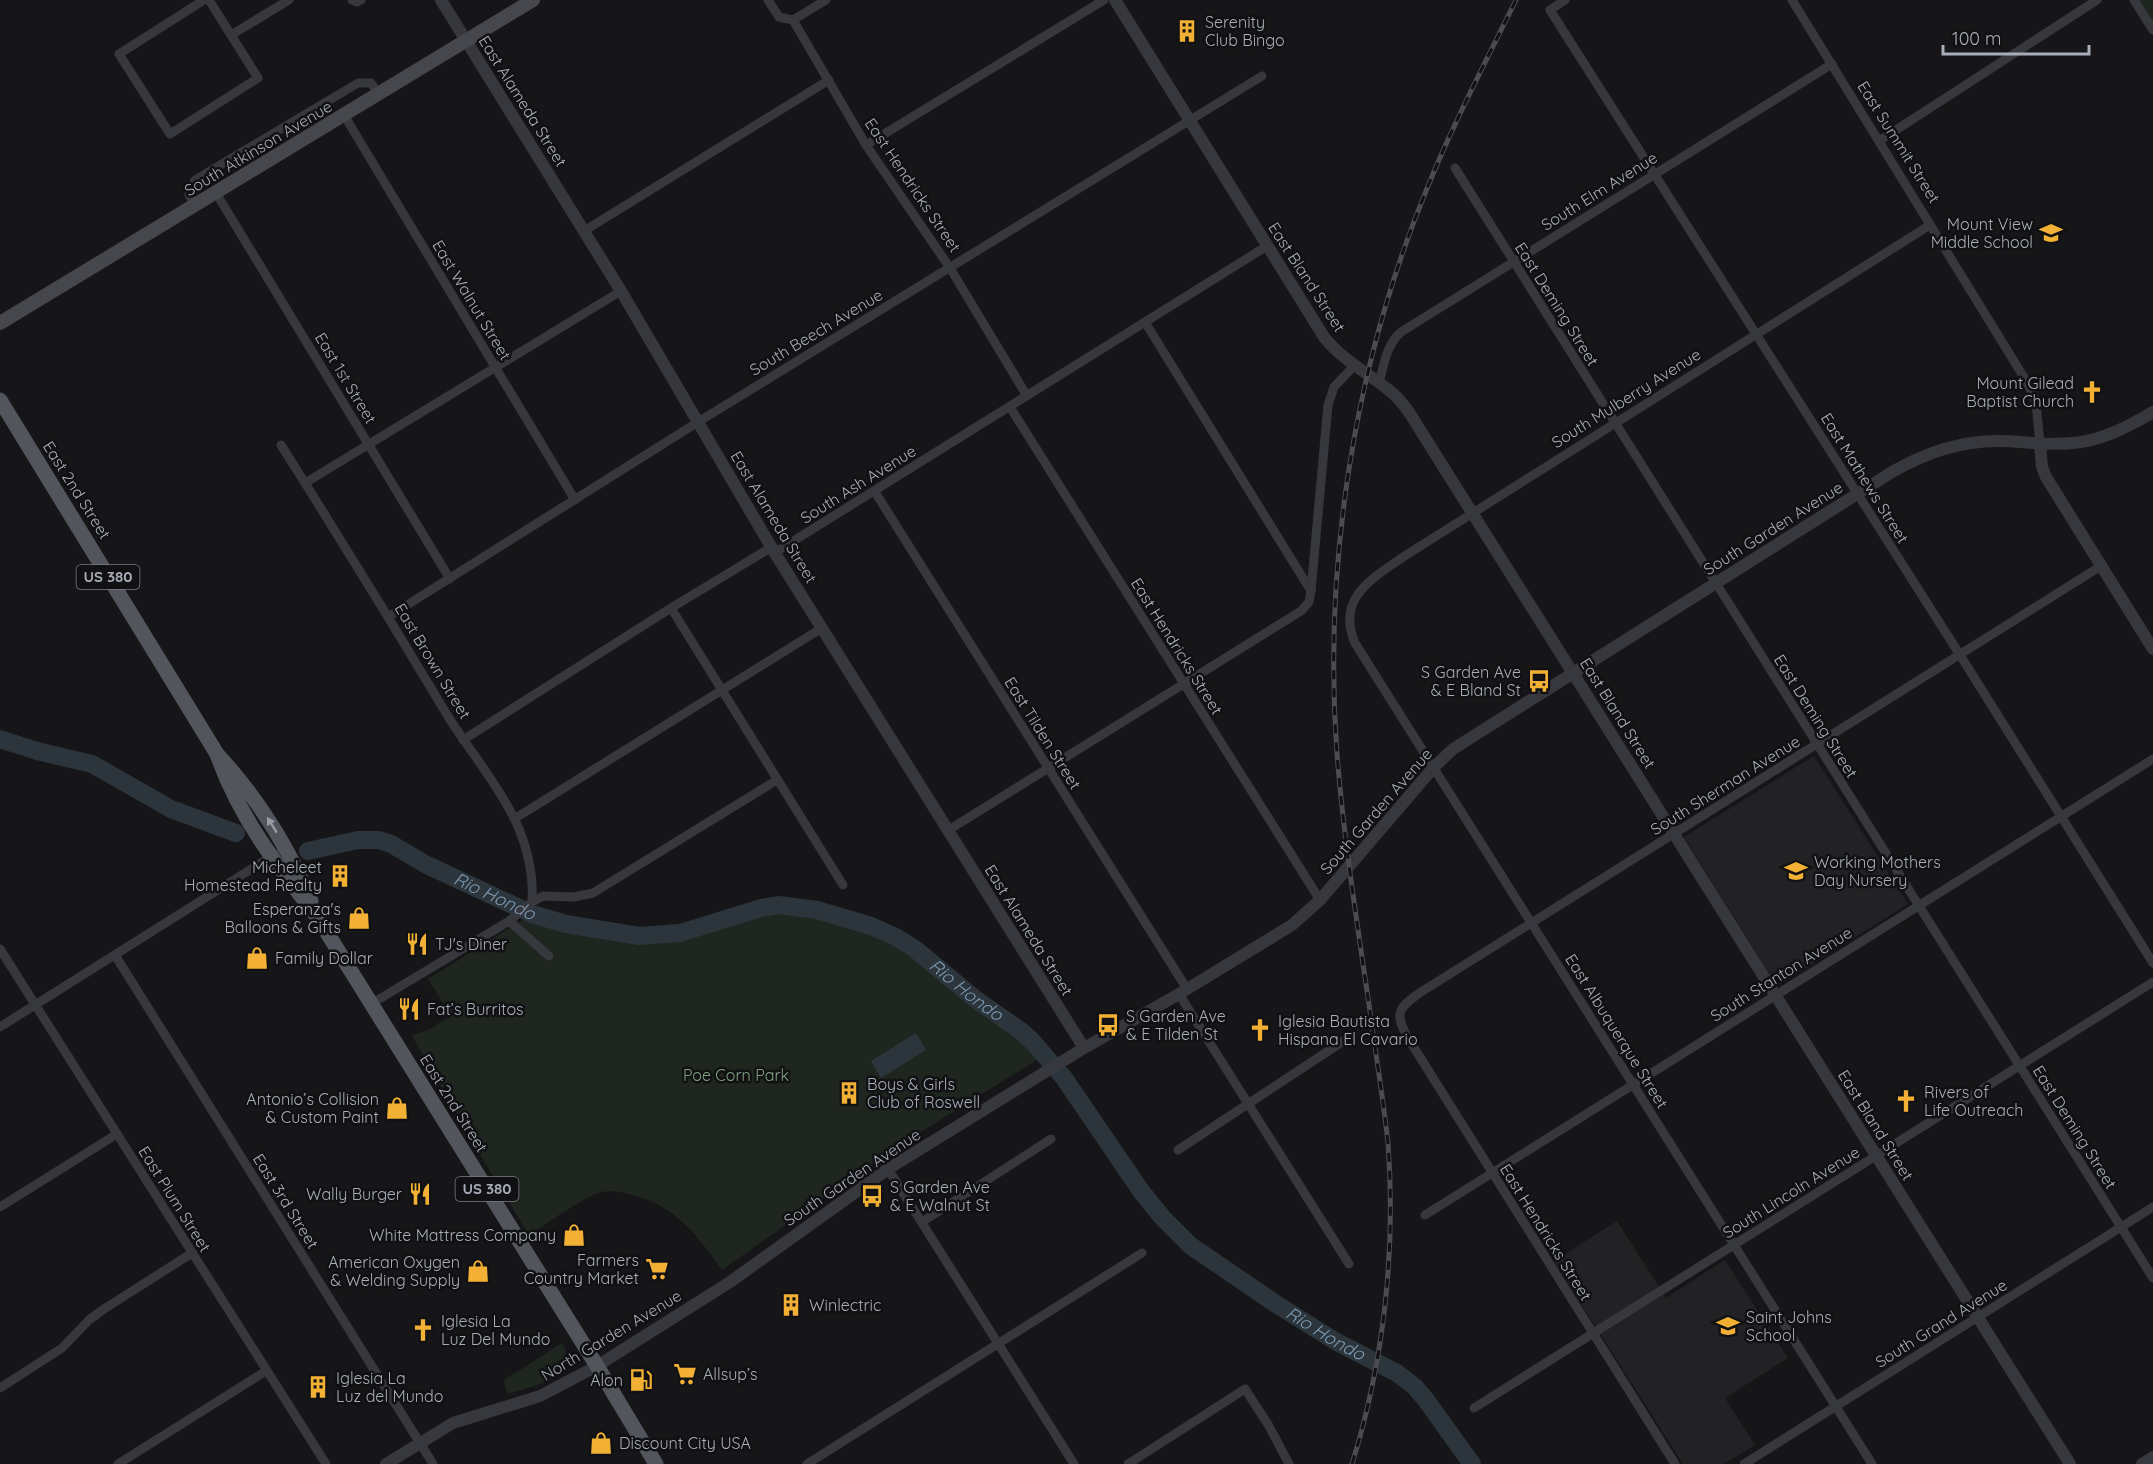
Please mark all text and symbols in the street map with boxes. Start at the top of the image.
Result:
place label: Serenity Club Bingo [1205,12,1285,50]
building icon: Serenity Club Bingo [1174,18,1200,44]
scale bar [1943,18,2088,56]
text: 100 m [1952,27,2001,50]
street label: East Alameda Street [475,32,571,170]
street label: East Summit Street [1853,77,1945,207]
street label: South Atkinson Avenue [180,96,336,200]
street label: East Hendricks Street [861,114,965,256]
street label: South Elm Avenue [1537,147,1661,235]
place label: Mount View Middle School [1931,214,2033,252]
street label: East Bland Street [1264,218,1350,336]
school or university icon: Mount View Middle School [2038,220,2064,246]
street label: East Walnut Street [428,236,516,364]
street label: East Deming Street [1511,238,1603,370]
street label: South Beech Avenue [746,284,886,380]
street label: East 1st Street [311,329,381,427]
street label: South Mulberry Avenue [1548,344,1704,452]
place label: Mount Gilead Baptist Church [1966,373,2074,411]
church icon: Mount Gilead Baptist Church [2079,379,2105,405]
street label: East Mathews Street [1817,409,1913,547]
street label: East 2nd Street [39,437,115,543]
street label: South Ash Avenue [796,440,920,528]
street label: East Alameda Street [727,447,821,587]
street label: South Garden Avenue [1700,477,1846,579]
road number: US 380 [76,565,140,589]
street label: East Hendricks Street [1127,574,1227,718]
street label: East Brown Street [391,600,475,722]
street label: East Deming Street [1770,650,1862,782]
street label: East Bland Street [1576,654,1660,772]
place label: S Garden Ave & E Bland St [1421,662,1521,700]
bus stop icon: S Garden Ave & E Bland St [1526,668,1552,694]
street label: East Tilden Street [1000,673,1086,793]
street label: South Sherman Avenue [1647,731,1803,839]
street label: South Garden Avenue [1316,744,1436,878]
one-way arrow [266,817,277,834]
place label: Working Mothers Day Nursery [1814,852,1941,890]
place label: Micheleet Homestead Realty [184,857,322,895]
school or university icon: Working Mothers Day Nursery [1783,858,1809,884]
street label: East Alameda Street [981,861,1077,999]
building icon: Micheleet Homestead Realty [327,863,353,889]
water label: Rio Hondo [450,867,540,925]
place label: Esperanza's Balloons & Gifts [224,899,341,937]
shop icon: Esperanza's Balloons & Gifts [346,905,372,931]
street label: South Stanton Avenue [1706,922,1856,1026]
restaurant icon: TJ's Diner [404,931,430,957]
place label: TJ's Diner [435,934,507,954]
shop icon: Family Dollar [244,945,270,971]
place label: Family Dollar [275,948,373,968]
street label: East Albuquerque Street [1561,950,1673,1112]
water label: Rio Hondo [925,954,1009,1027]
restaurant icon: Fat’s Burritos [396,996,422,1022]
place label: Fat’s Burritos [427,999,524,1019]
place label: S Garden Ave & E Tilden St [1126,1006,1226,1044]
place label: Iglesia Bautista Hispana El Cavario [1278,1011,1418,1049]
bus stop icon: S Garden Ave & E Tilden St [1095,1012,1121,1038]
church icon: Iglesia Bautista Hispana El Cavario [1247,1017,1273,1043]
street label: East 2nd Street [416,1050,492,1156]
street label: East Deming Street [2029,1061,2121,1193]
park label: Poe Corn Park [683,1065,789,1085]
street label: East Bland Street [1834,1066,1918,1184]
place label: Boys & Girls Club of Roswell [867,1074,980,1112]
building icon: Boys & Girls Club of Roswell [836,1080,862,1106]
place label: Rivers of Life Outreach [1924,1082,2023,1120]
church icon: Rivers of Life Outreach [1893,1088,1919,1114]
place label: Antonio’s Collision & Custom Paint [246,1089,379,1127]
shop icon: Antonio’s Collision & Custom Paint [384,1095,410,1121]
street label: South Garden Avenue [780,1124,924,1230]
street label: East Plum Street [134,1142,216,1256]
street label: South Lincoln Avenue [1719,1142,1863,1242]
street label: East 3rd Street [249,1150,323,1252]
street label: East Hendricks Street [1496,1160,1596,1304]
road number: US 380 [456,1177,518,1201]
place label: S Garden Ave & E Walnut St [890,1177,990,1215]
restaurant icon: Wally Burger [407,1181,433,1207]
bus stop icon: S Garden Ave & E Walnut St [859,1183,885,1209]
place label: Wally Burger [306,1184,402,1204]
shop icon: White Mattress Company [561,1222,587,1248]
place label: White Mattress Company [369,1225,556,1245]
place label: Farmers Country Market [524,1250,639,1288]
place label: American Oxygen & Welding Supply [328,1252,460,1290]
supermarket icon: Farmers Country Market [644,1256,670,1282]
shop icon: American Oxygen & Welding Supply [465,1258,491,1284]
street label: South Grand Avenue [1871,1274,2011,1372]
street label: North Garden Avenue [537,1285,685,1385]
building icon: Winlectric [778,1292,804,1318]
place label: Winlectric [809,1295,881,1315]
water label: Rio Hondo [1282,1301,1370,1366]
place label: Saint Johns School [1746,1307,1832,1345]
place label: Iglesia La Luz Del Mundo [441,1311,550,1349]
school or university icon: Saint Johns School [1715,1313,1741,1339]
church icon: Iglesia La Luz Del Mundo [410,1317,436,1343]
supermarket icon: Allsup’s [672,1361,698,1387]
place label: Allsup’s [703,1364,758,1384]
fuel station icon: Alon [628,1367,654,1393]
place label: Iglesia La Luz del Mundo [336,1368,443,1406]
place label: Alon [590,1370,623,1390]
building icon: Iglesia La Luz del Mundo [305,1374,331,1400]
shop icon: Discount City USA [588,1430,614,1456]
place label: Discount City USA [619,1433,751,1453]

